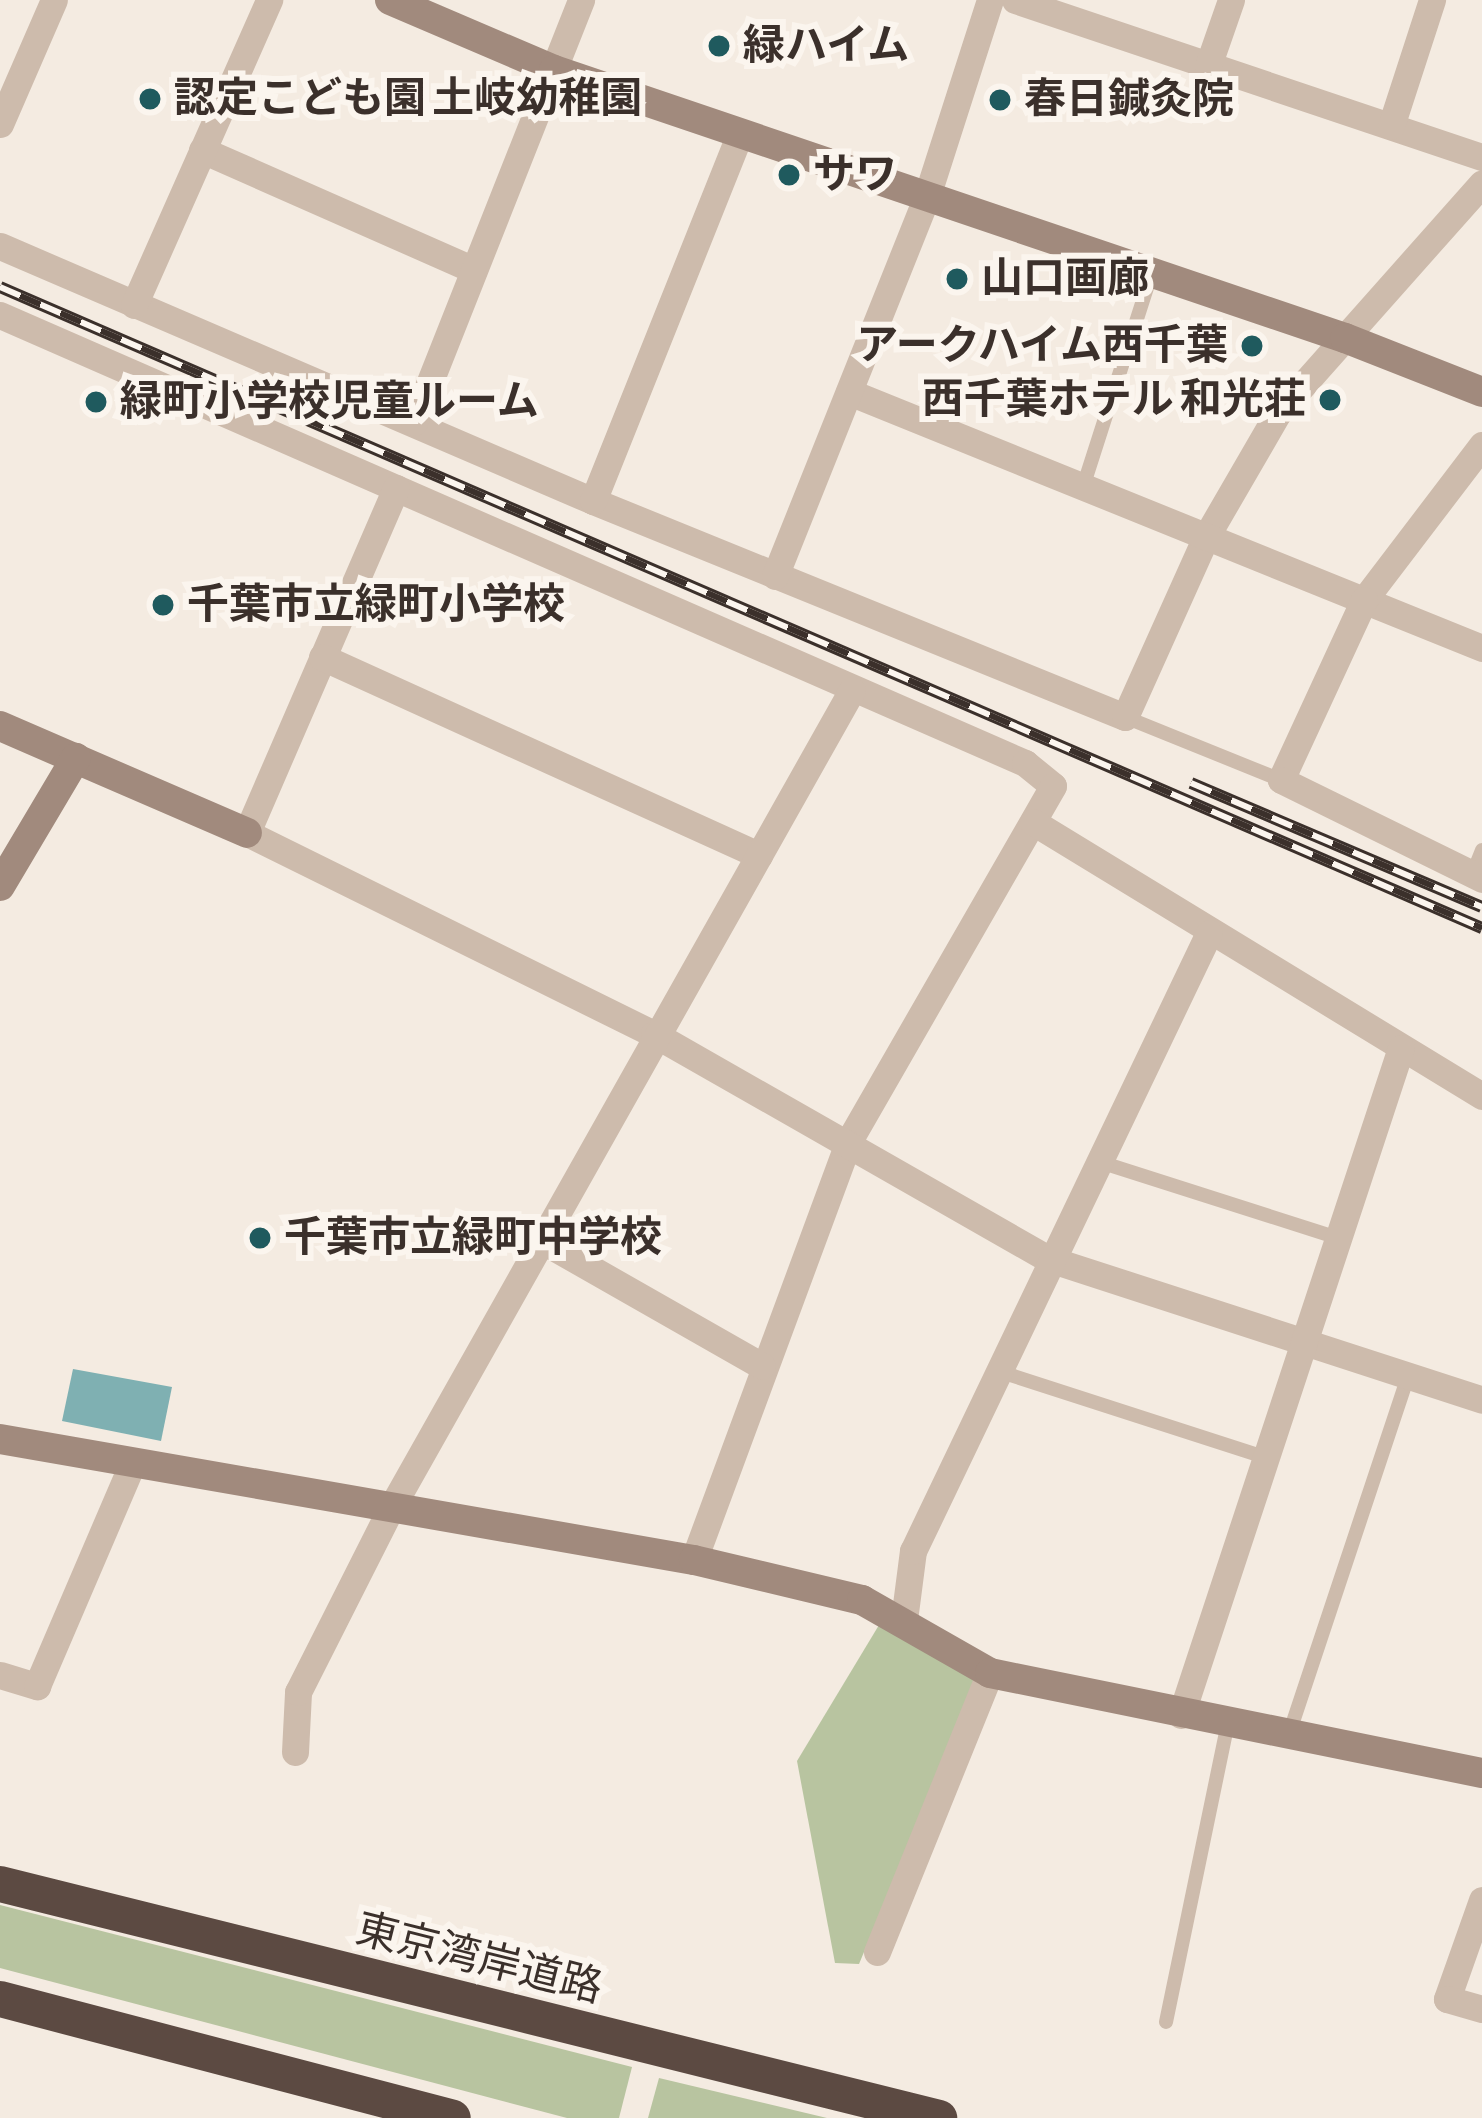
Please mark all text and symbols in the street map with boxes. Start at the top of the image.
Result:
place label: 緑ハイム [743,21,911,71]
marker: 緑ハイム [706,33,732,59]
place label: 認定こども園 土岐幼稚園 [174,74,642,124]
place label: 春日鍼灸院 [1024,75,1234,125]
marker: 認定こども園 土岐幼稚園 [137,86,163,112]
marker: 春日鍼灸院 [987,87,1013,113]
place label: サワ [813,150,897,200]
marker: サワ [776,162,802,188]
place label: 山口画廊 [981,254,1149,304]
marker: 山口画廊 [944,266,970,292]
place label: アークハイム西千葉 [853,321,1228,371]
marker: アークハイム西千葉 [1239,333,1265,359]
place label: 西千葉ホテル 和光荘 [922,375,1306,425]
place label: 緑町小学校児童ルーム [120,377,540,427]
marker: 西千葉ホテル 和光荘 [1317,387,1343,413]
marker: 緑町小学校児童ルーム [83,389,109,415]
place label: 千葉市立緑町小学校 [187,580,565,630]
marker: 千葉市立緑町小学校 [150,592,176,618]
place label: 千葉市立緑町中学校 [284,1213,662,1263]
marker: 千葉市立緑町中学校 [247,1225,273,1251]
street label: 東京湾岸道路 [351,1904,607,2014]

